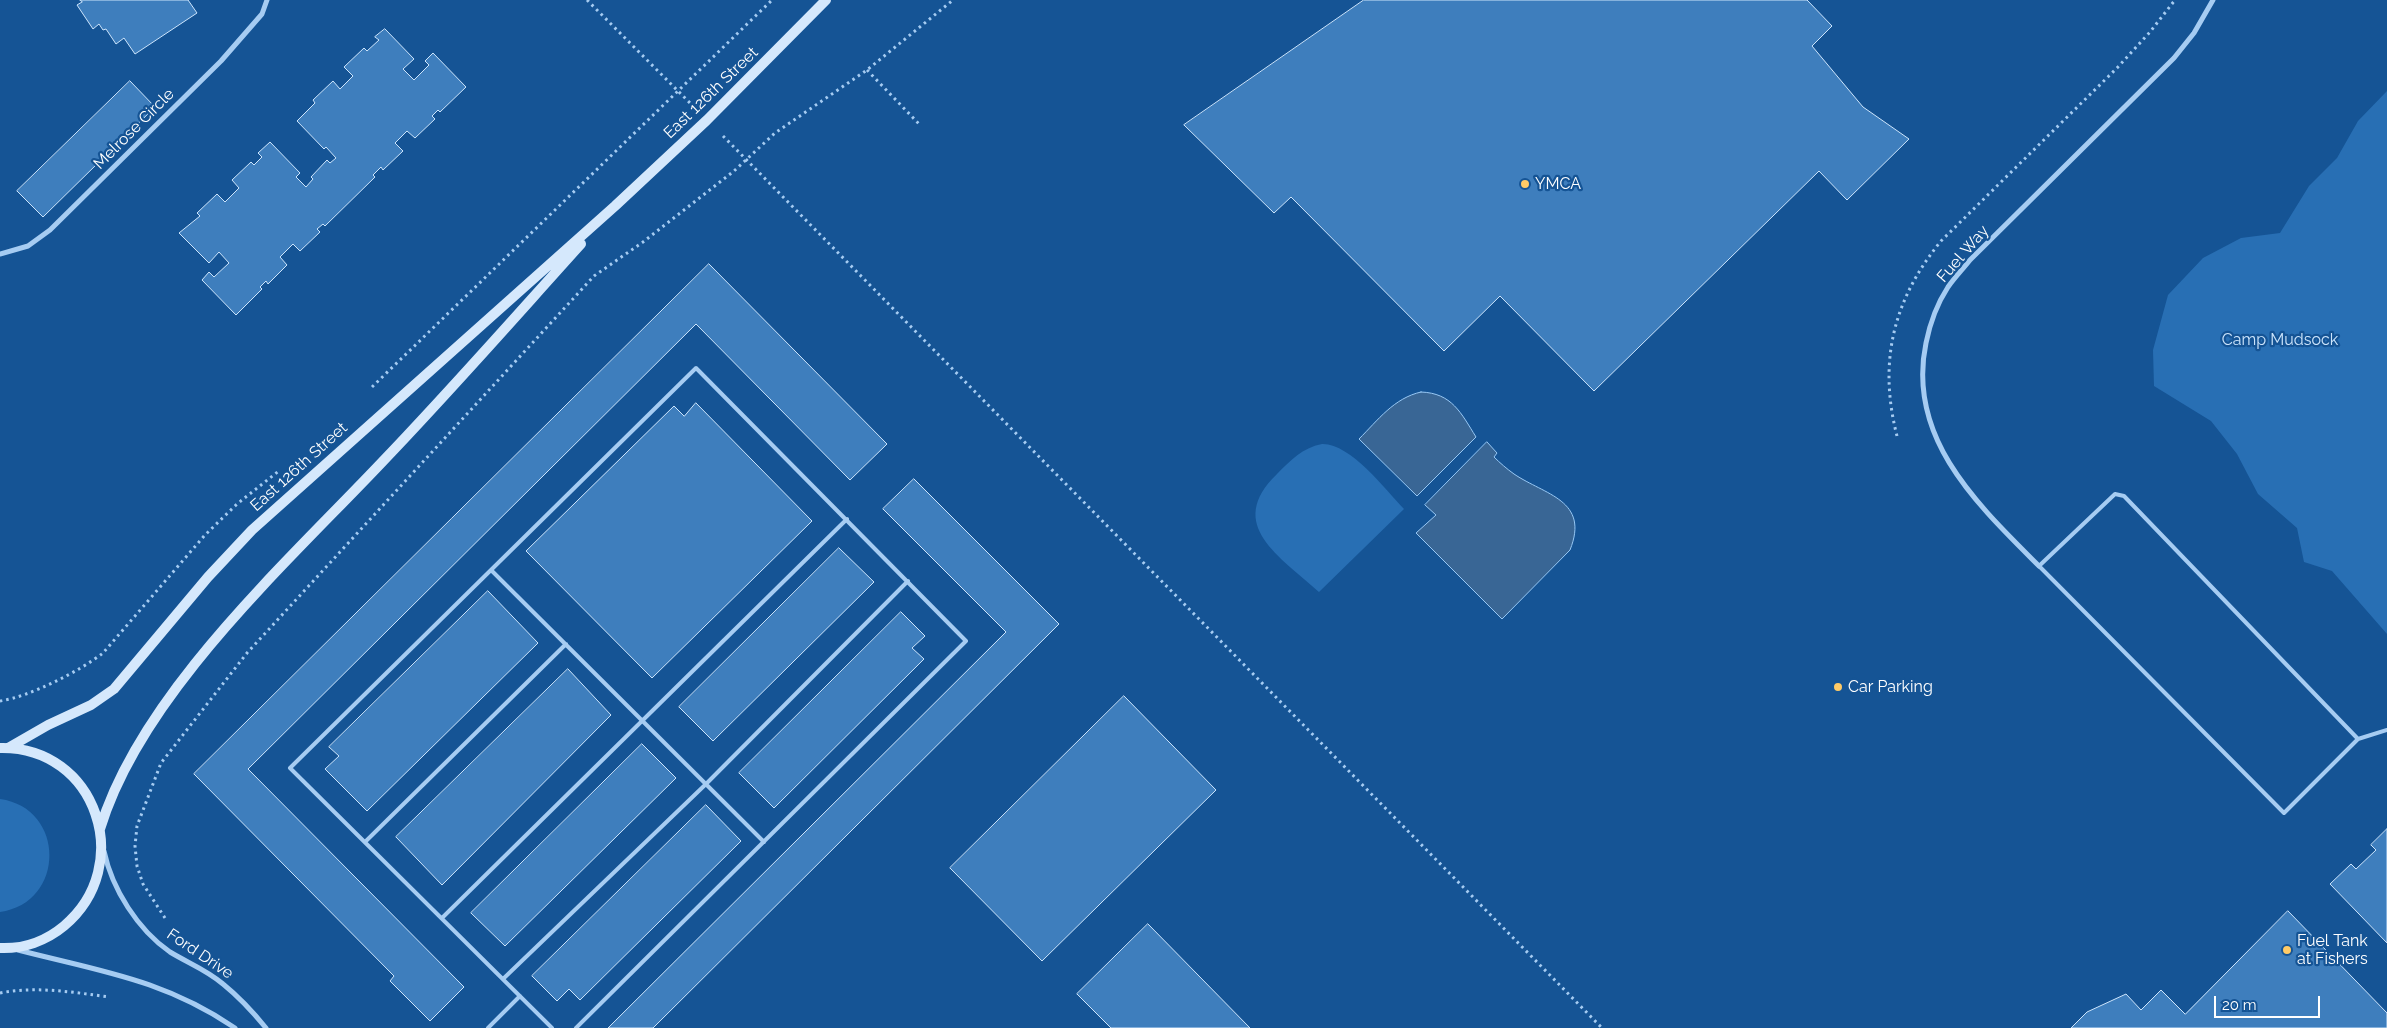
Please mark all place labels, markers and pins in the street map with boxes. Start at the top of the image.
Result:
place label: YMCA [1535,174,1581,194]
marker: YMCA [1519,178,1531,190]
place label: Car Parking [1848,677,1933,697]
marker: Car Parking [1832,681,1844,693]
place label: Fuel Tank at Fishers [2297,931,2368,969]
marker: Fuel Tank at Fishers [2281,944,2293,956]

